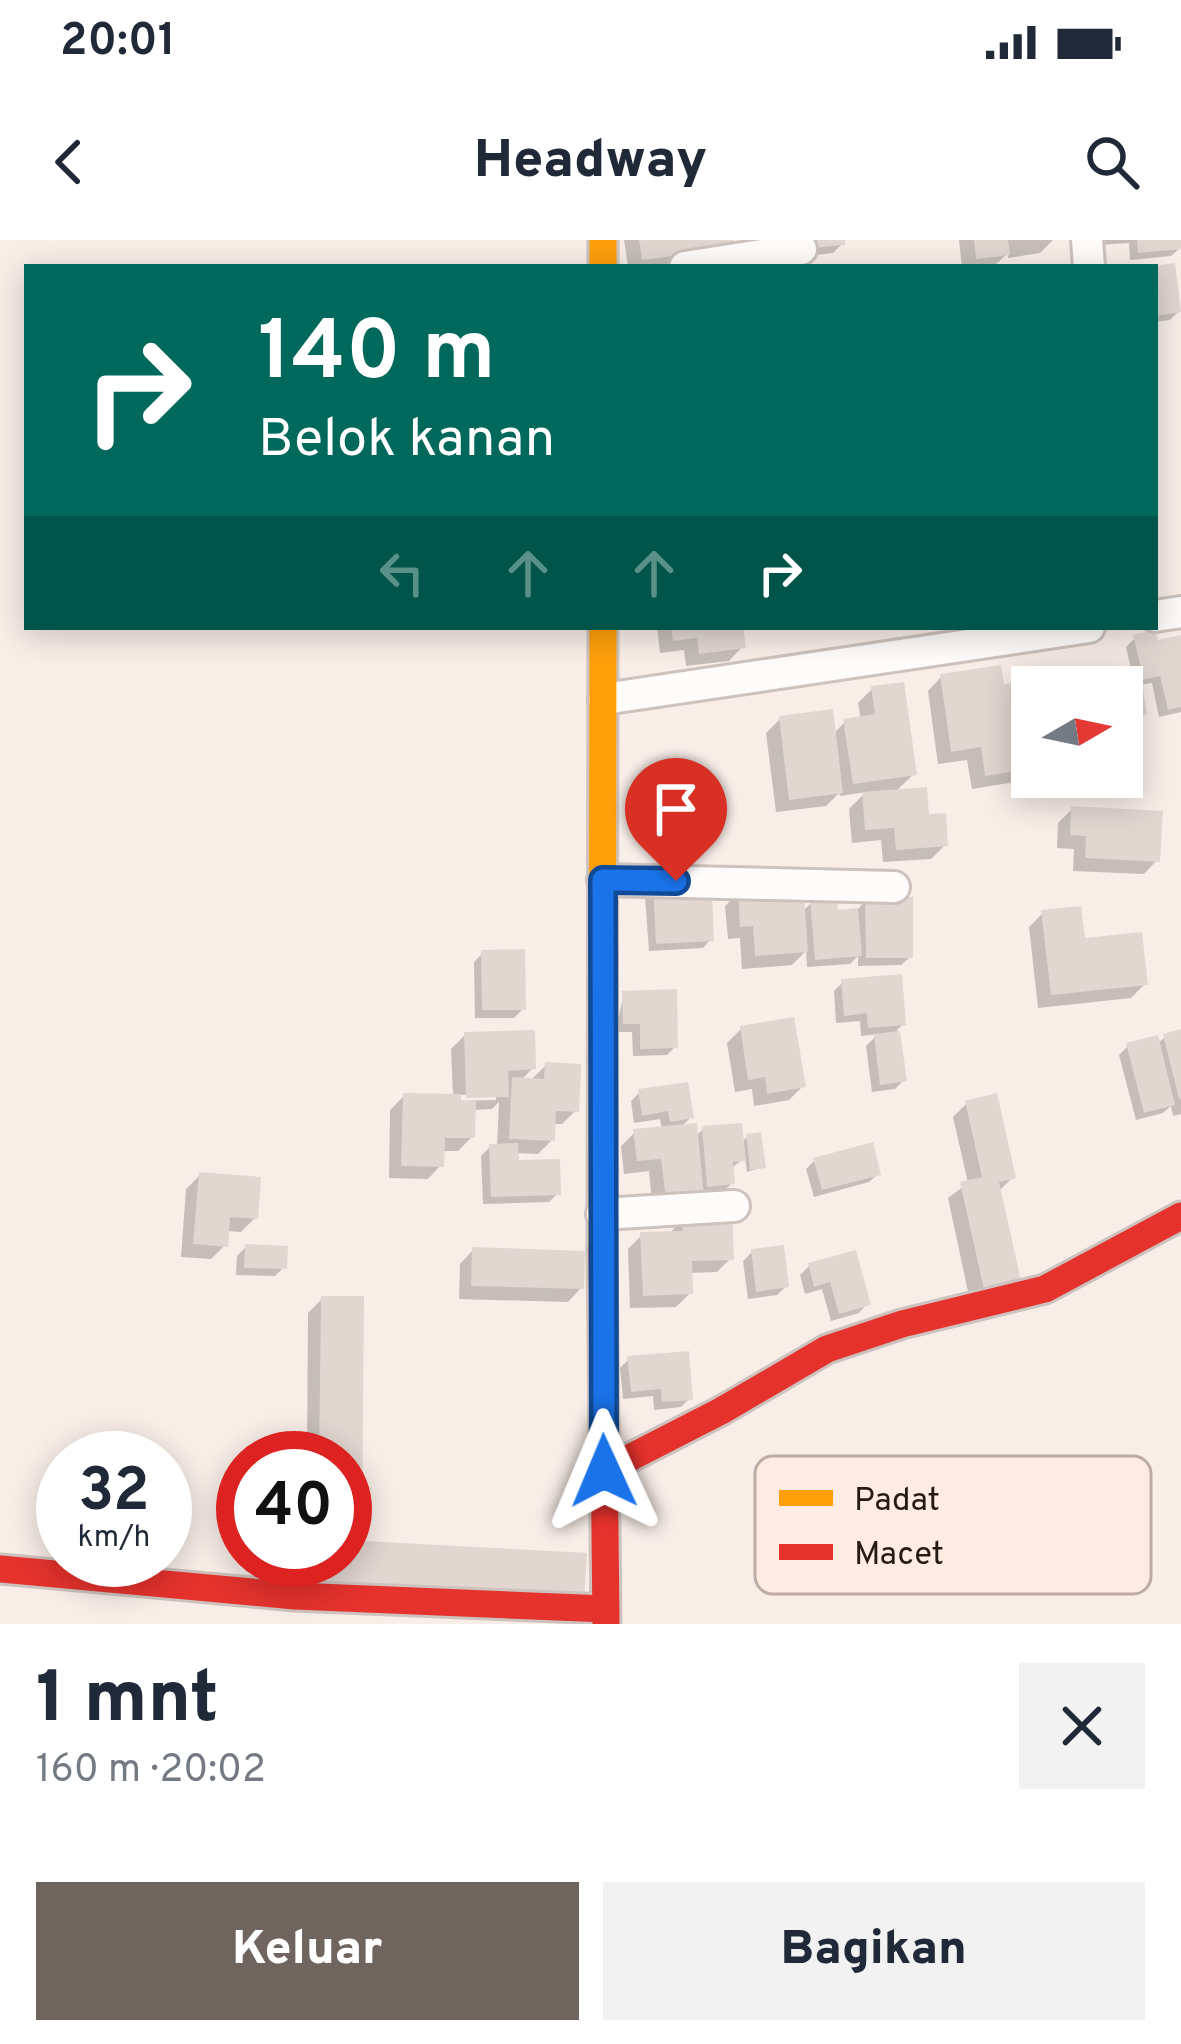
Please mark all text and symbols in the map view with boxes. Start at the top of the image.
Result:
text: 20:01 [60,14,176,71]
text: Headway [474,128,707,197]
icon: back [36,129,102,195]
icon: search [1079,129,1145,195]
text: 140 m [258,303,495,409]
icon: right [60,312,216,468]
text: Belok kanan [258,407,555,476]
icon: left [369,540,435,606]
icon: ahead [495,540,561,606]
icon: ahead [621,540,687,606]
icon: right [747,540,813,606]
north arrow [1011,666,1143,798]
map controls [1011,666,1143,798]
pin [625,758,727,881]
icon: arrive [643,776,709,842]
position arrow [541,1408,667,1534]
speed limit sign: 40 [216,1431,372,1587]
text: 32 [78,1456,150,1532]
legend [755,1456,1151,1594]
text: Padat [854,1481,940,1523]
text: km/h [78,1520,150,1557]
text: Macet [854,1535,944,1577]
text: 1 mnt [36,1656,219,1748]
button: close [1019,1663,1145,1789]
text: 160 m · 20:02 [36,1747,266,1796]
button: Keluar [36,1882,579,2020]
button: Bagikan [603,1882,1145,2020]

